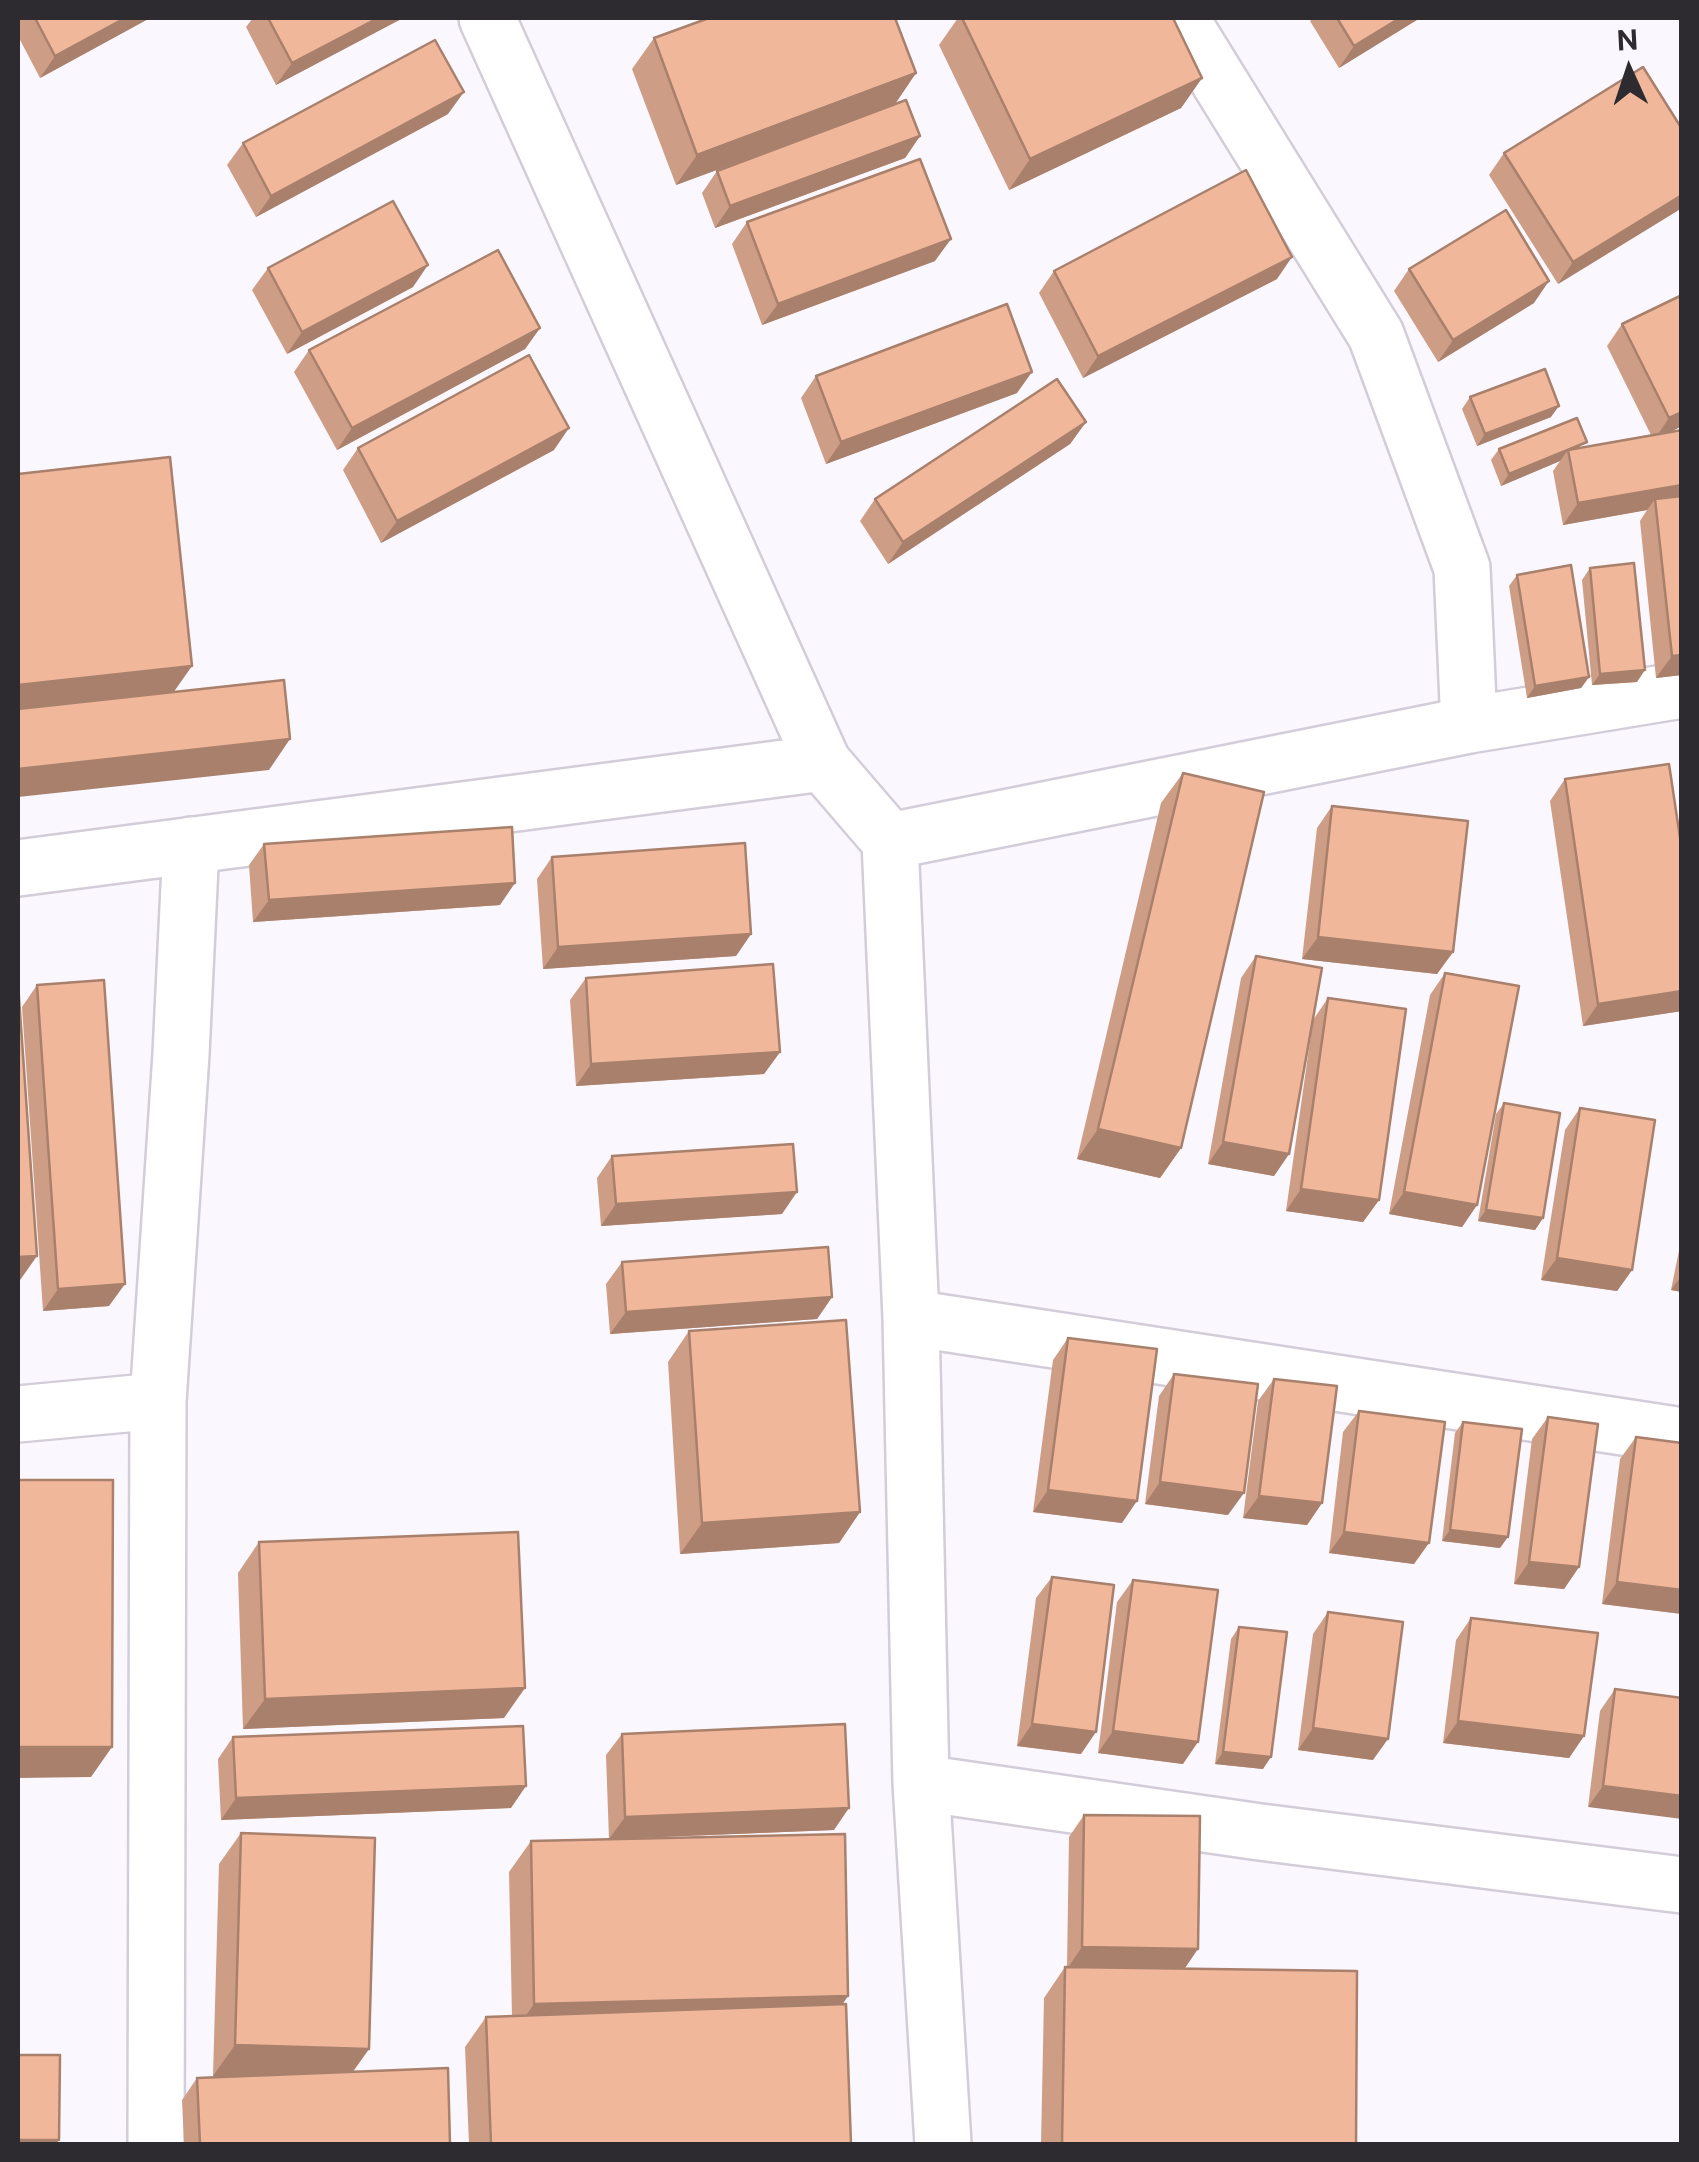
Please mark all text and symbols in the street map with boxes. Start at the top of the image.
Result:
north arrow [1579,20,1679,120]
text: N [1616,22,1639,57]

